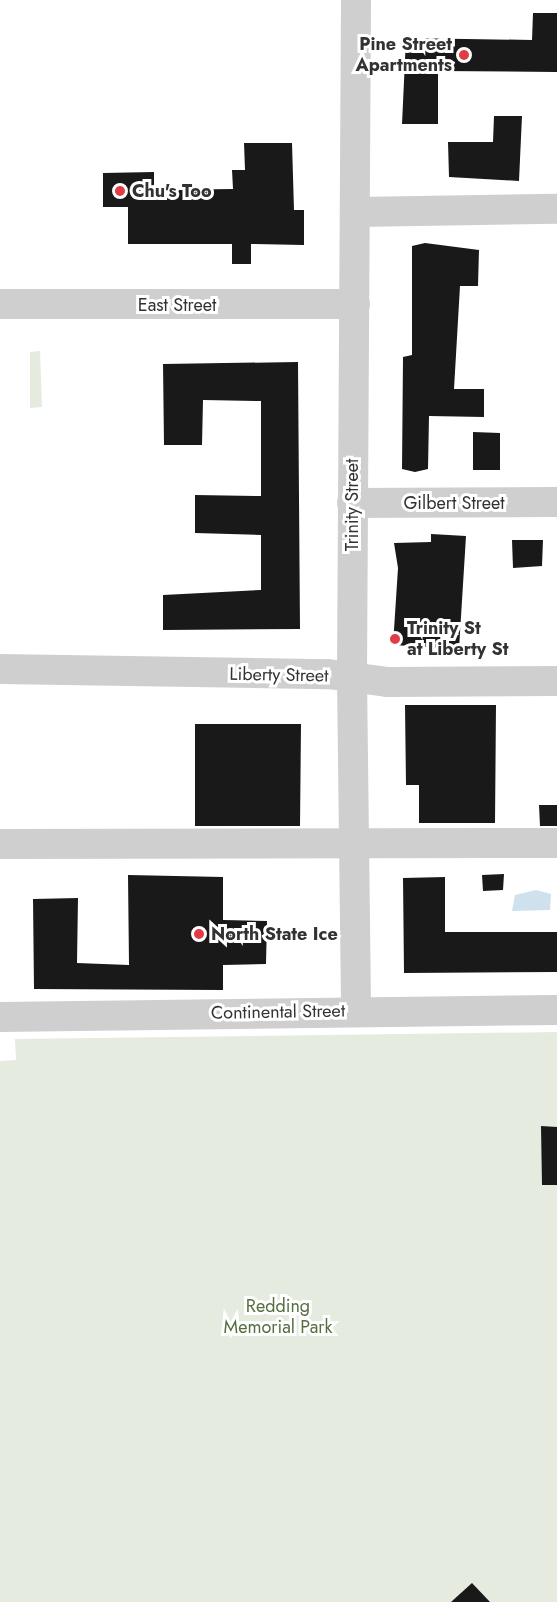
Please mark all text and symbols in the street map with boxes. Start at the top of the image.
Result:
place label: Pine Street Apartments [355,34,452,76]
marker: Pine Street Apartments [457,48,471,62]
place label: Chu's Too [132,180,212,202]
marker: Chu's Too [113,184,127,198]
street label: East Street [138,294,216,316]
street label: Trinity Street [341,459,363,551]
street label: Gilbert Street [403,492,505,514]
place label: Trinity St at Liberty St [407,618,509,660]
marker: Trinity St at Liberty St [388,632,402,646]
street label: Liberty Street [229,663,329,687]
place label: North State Ice [211,923,338,945]
marker: North State Ice [192,927,206,941]
street label: Continental Street [211,1000,345,1024]
park label: Redding Memorial Park [224,1296,332,1338]

